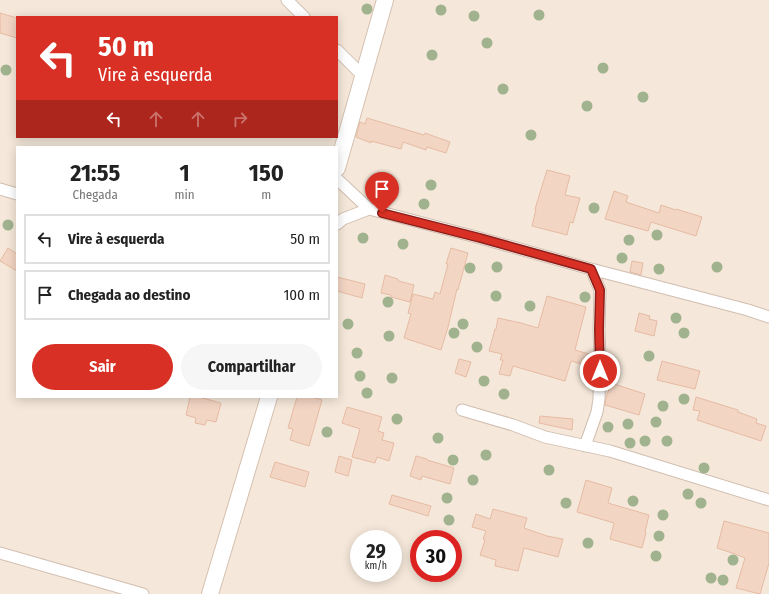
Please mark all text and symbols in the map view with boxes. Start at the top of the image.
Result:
text: 50 m [98,30,154,63]
icon: left [32,32,84,84]
text: Vire à esquerda [98,64,212,86]
icon: left [103,108,125,130]
icon: ahead [145,108,167,130]
icon: ahead [187,108,209,130]
icon: right [229,108,251,130]
text: 21:55 [70,159,120,187]
text: 1 [179,159,190,187]
text: 150 [249,159,284,187]
pin [365,172,399,213]
icon: arrive [371,178,393,200]
text: Chegada [73,187,118,202]
text: min [174,187,195,202]
text: m [261,187,271,202]
icon: left [34,228,56,250]
text: Vire à esquerda [68,230,165,248]
text: 50 m [290,230,320,248]
icon: arrive [34,284,56,306]
text: Chegada ao destino [68,286,190,304]
text: 100 m [283,286,320,304]
button: Sair [32,344,173,390]
button: Compartilhar [181,344,322,390]
position arrow [579,350,621,392]
speed limit sign: 30 [410,530,462,582]
text: 29 [366,539,386,563]
text: km/h [365,560,387,572]

